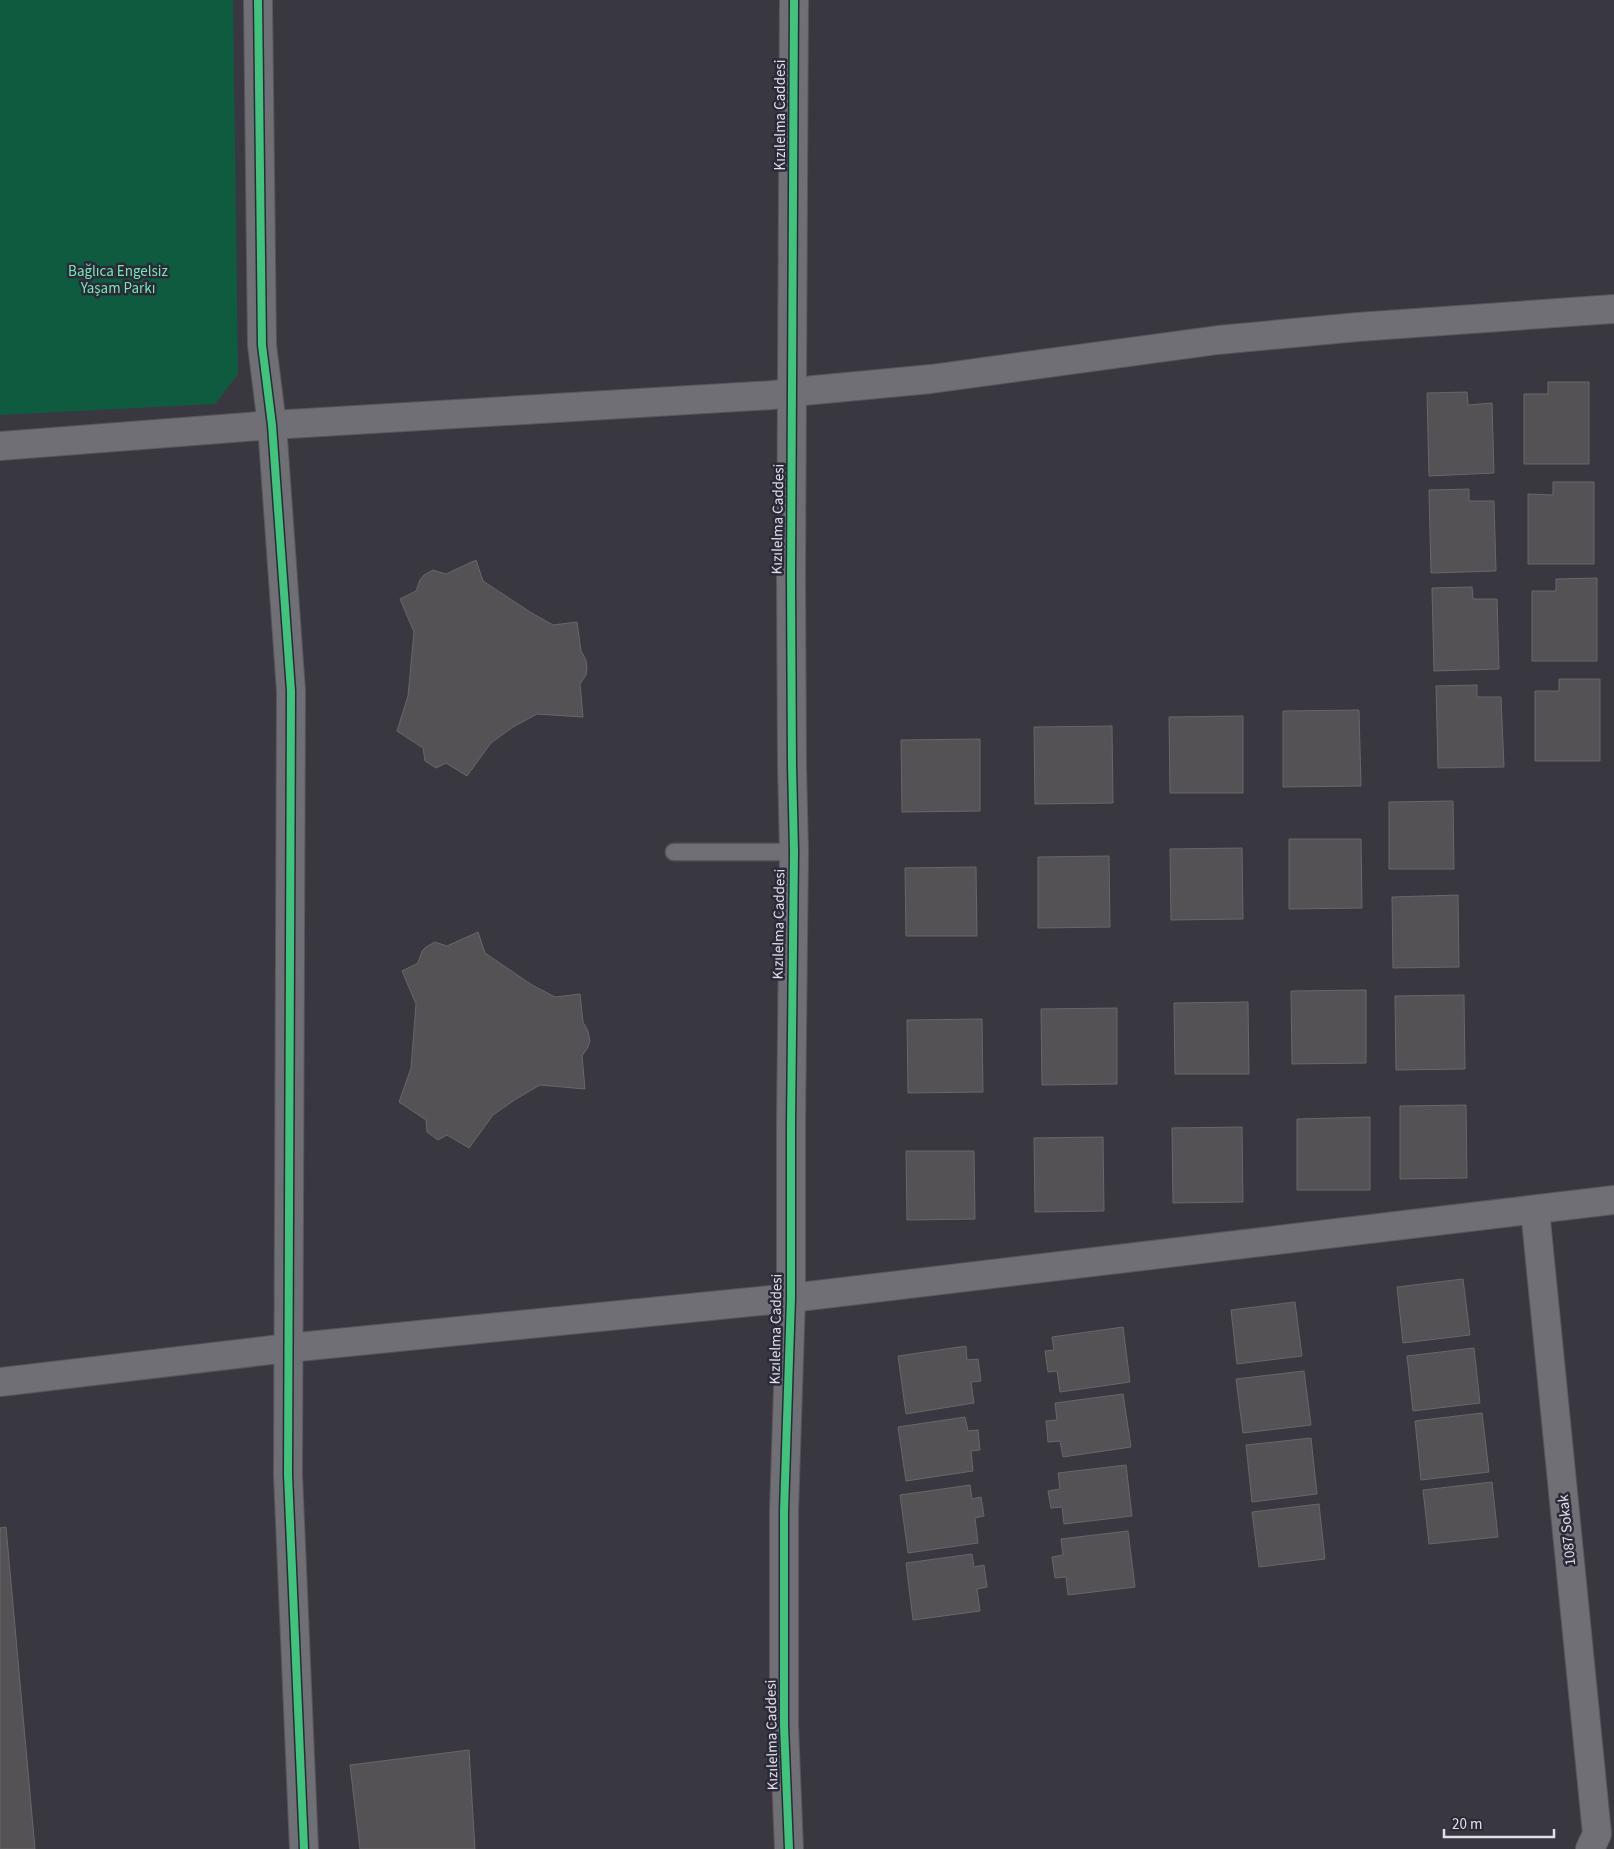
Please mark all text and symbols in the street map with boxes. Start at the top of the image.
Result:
street label: Kızılelma Caddesi [770,60,791,170]
park label: Bağlıca Engelsiz Yaşam Parkı [68,261,168,299]
street label: Kızılelma Caddesi [767,463,789,575]
street label: Kızılelma Caddesi [768,868,790,980]
street label: Kızılelma Caddesi [765,1273,787,1385]
street label: 1087 Sokak [1553,1493,1581,1567]
street label: Kızılelma Caddesi [761,1679,783,1791]
scale bar [1444,1806,1554,1838]
text: 20 m [1452,1814,1482,1835]

